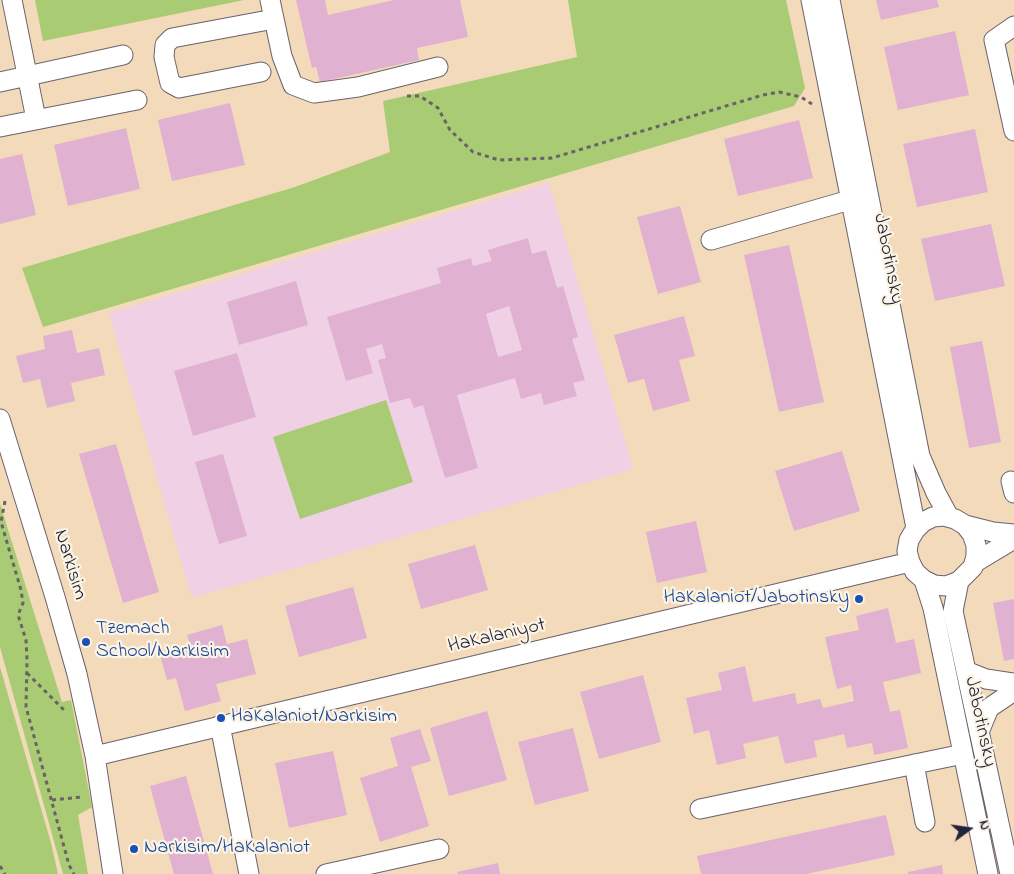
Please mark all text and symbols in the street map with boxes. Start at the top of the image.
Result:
street label: Jabotinsky [866,212,908,306]
street label: Narkisim [47,527,91,603]
place label: HaKalaniot/Jabotinsky [663,587,849,611]
marker: HaKalaniot/Jabotinsky [853,593,865,605]
street label: HaKalaniyot [446,614,548,660]
place label: Tzemach School/Narkisim [96,618,229,665]
marker: Tzemach School/Narkisim [80,636,92,648]
street label: Jabotinsky [958,675,1000,769]
place label: HaKalaniot/Narkisim [231,706,397,730]
marker: HaKalaniot/Narkisim [215,712,227,724]
north arrow [944,804,994,854]
text: N [973,818,995,832]
place label: Narkisim/HaKalaniot [144,837,310,861]
marker: Narkisim/HaKalaniot [128,843,140,855]

